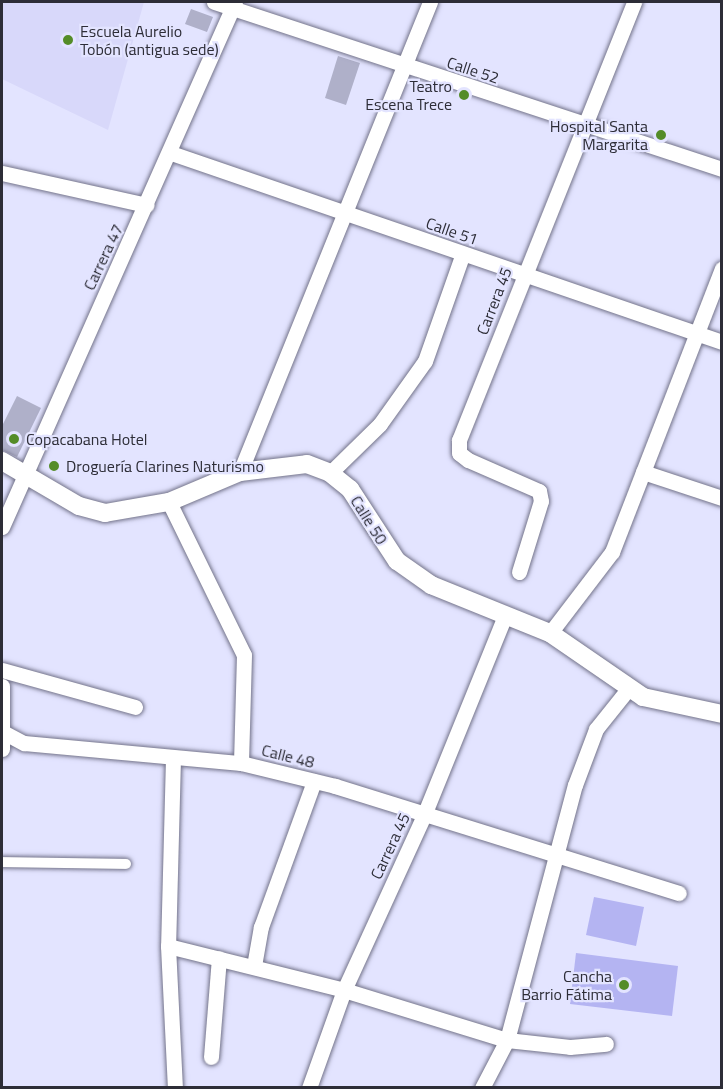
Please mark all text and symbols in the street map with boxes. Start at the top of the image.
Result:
place label: Escuela Aurelio Tobón (antigua sede) [80,21,219,59]
marker: Escuela Aurelio Tobón (antigua sede) [61,33,75,47]
street label: Calle 52 [445,53,501,87]
place label: Teatro Escena Trece [365,76,452,114]
marker: Teatro Escena Trece [457,88,471,102]
place label: Hospital Santa Margarita [550,116,648,154]
marker: Hospital Santa Margarita [652,126,670,144]
street label: Calle 51 [424,213,480,249]
street label: Carrera 47 [79,221,127,293]
street label: Carrera 45 [472,265,516,337]
place label: Copacabana Hotel [26,429,147,449]
marker: Copacabana Hotel [7,432,21,446]
place label: Droguería Clarines Naturismo [66,456,264,476]
marker: Droguería Clarines Naturismo [47,459,61,473]
street label: Calle 50 [347,492,391,548]
street label: Calle 48 [260,740,316,772]
street label: Carrera 45 [366,810,414,882]
place label: Cancha Barrio Fátima [521,966,612,1004]
marker: Cancha Barrio Fátima [617,978,631,992]

